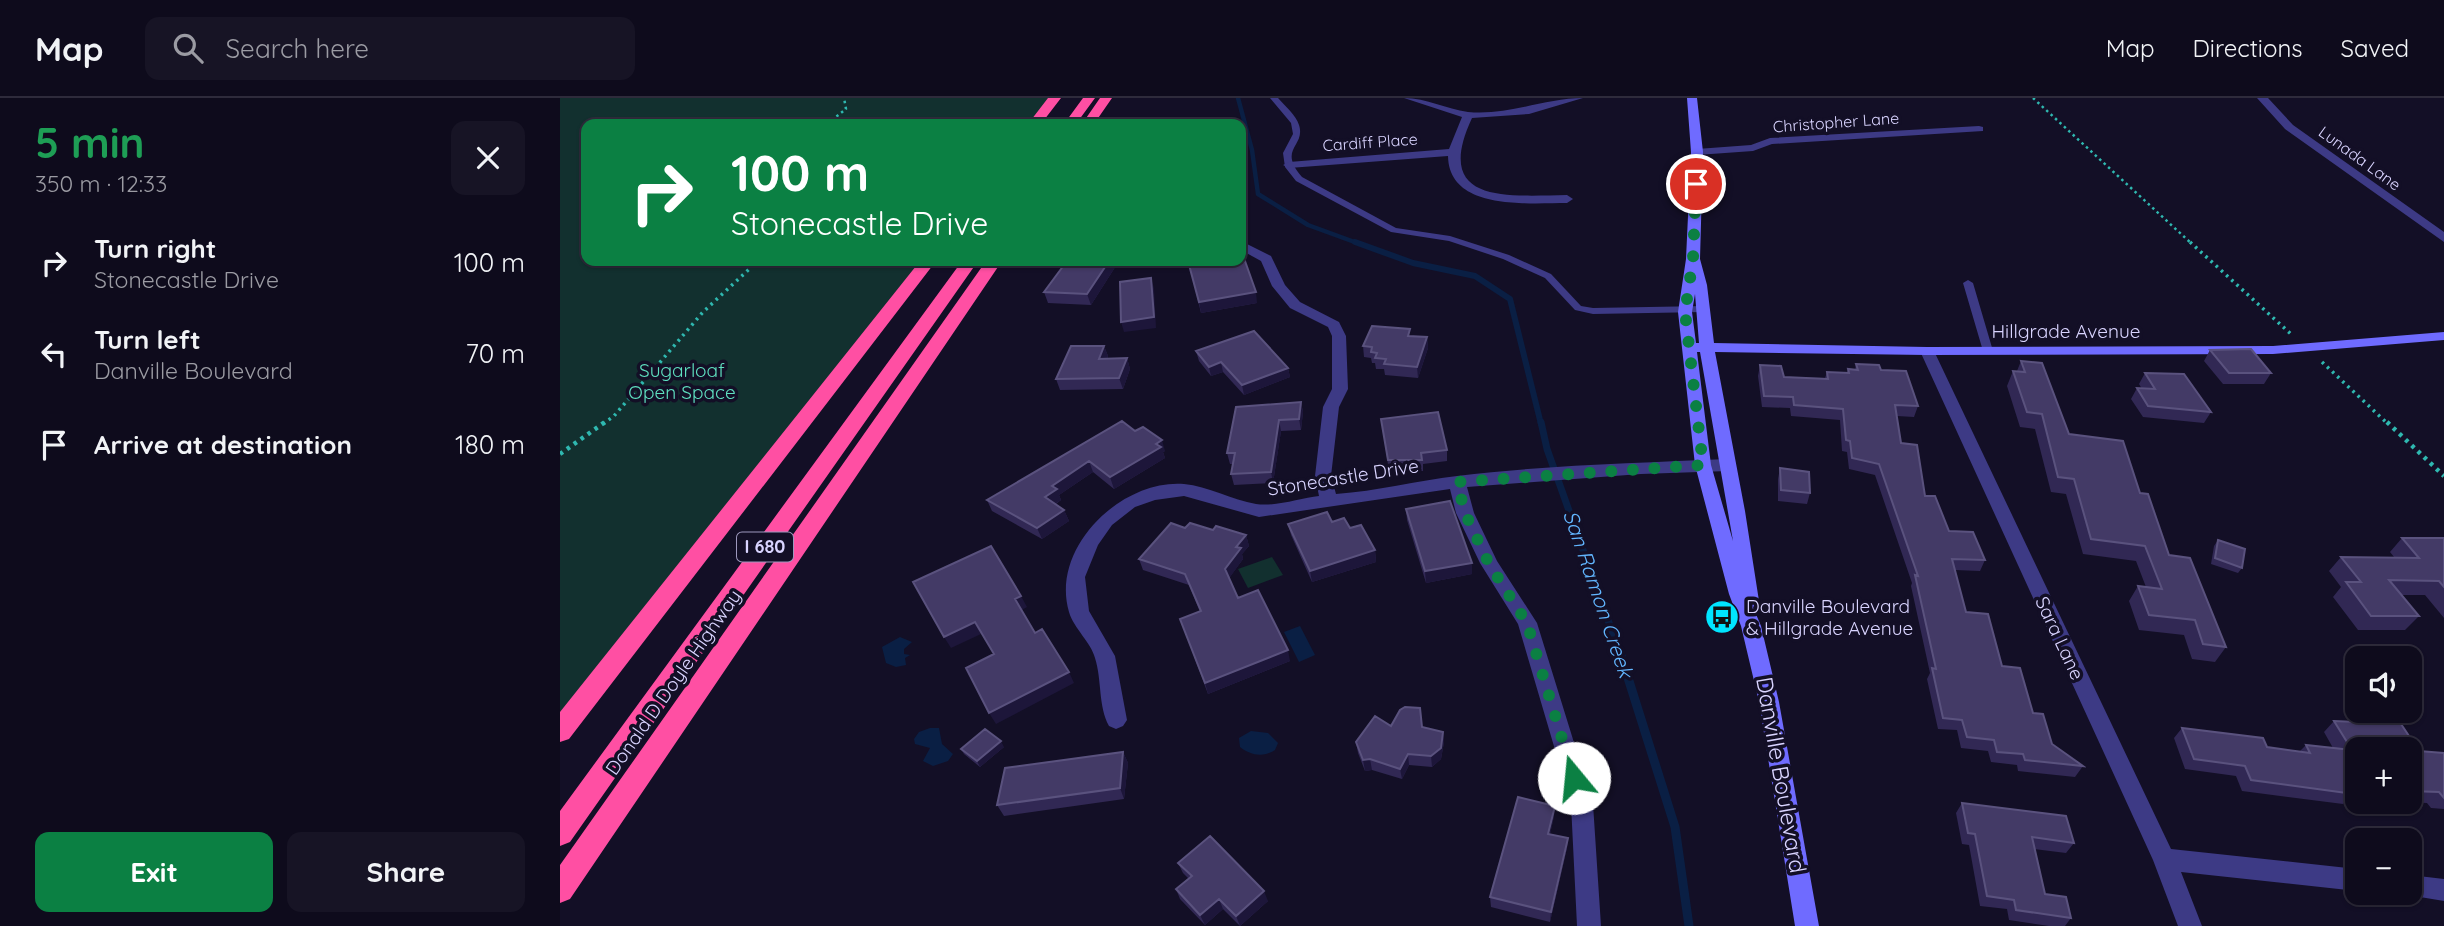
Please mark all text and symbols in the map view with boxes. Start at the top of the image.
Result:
search box [145,17,635,80]
text: Map [35,28,103,69]
icon: search [169,29,207,67]
text: Search here [225,32,369,65]
text: Map [2106,33,2155,63]
text: Directions [2193,33,2303,63]
text: Saved [2341,33,2409,63]
street label: Christopher Lane [1772,108,1900,136]
text: 5 min [35,116,145,169]
button: close [451,121,525,195]
street label: Lunada Lane [2315,121,2405,195]
street label: Cardiff Place [1322,129,1418,155]
text: 100 m [731,142,869,203]
icon: right [616,147,707,238]
pin [1666,154,1726,214]
icon: arrive [1677,165,1715,203]
text: 350 m · 12:33 [35,169,167,198]
text: Stonecastle Drive [731,203,988,243]
text: Turn right [94,232,216,265]
icon: right [35,244,73,282]
text: 100 m [454,246,525,279]
text: Stonecastle Drive [94,265,279,294]
street label: Hillgrade Avenue [1991,319,2141,343]
text: Turn left [94,323,201,356]
icon: left [35,335,73,373]
text: 70 m [465,337,525,370]
text: Danville Boulevard [94,356,293,385]
park label: Sugarloaf Open Space [628,358,736,404]
icon: arrive [35,426,73,464]
text: Arrive at destination [94,428,352,461]
text: 180 m [455,428,525,461]
street label: Stonecastle Drive [1266,453,1420,501]
water label: San Ramon Creek [1558,507,1640,682]
road number: I 680 [737,532,793,561]
street label: Donald D Doyle Highway [600,585,746,779]
street label: Sara Lane [2030,592,2090,684]
place label: Danville Boulevard & Hillgrade Avenue [1746,594,1913,640]
bus stop icon: Danville Boulevard & Hillgrade Avenue [1703,598,1741,636]
map controls [2345,646,2422,905]
button: sound [2345,646,2422,723]
street label: Danville Boulevard [1750,675,1813,875]
button: + [2345,737,2422,814]
position arrow [1537,741,1611,815]
button: − [2345,828,2422,905]
button: Exit [35,832,273,912]
button: Share [287,832,525,912]

